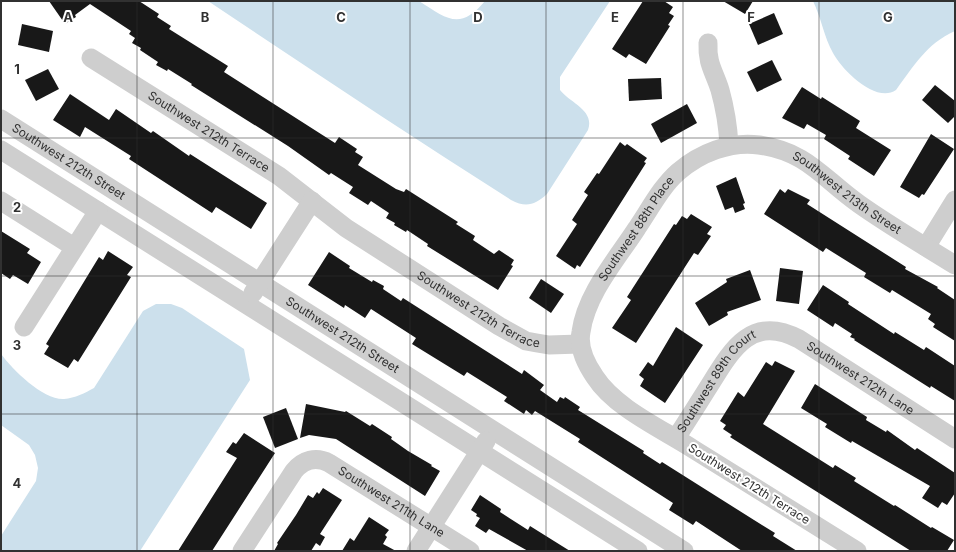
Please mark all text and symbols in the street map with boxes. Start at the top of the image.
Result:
text: A [63,9,73,25]
text: B [201,9,210,25]
text: C [336,9,346,25]
text: D [473,9,483,25]
text: E [611,9,619,25]
text: F [747,9,755,25]
text: G [883,9,893,25]
text: 1 [14,61,20,77]
street label: Southwest 212th Terrace [145,88,273,175]
street label: Southwest 212th Street [9,120,128,203]
street label: Southwest 213th Street [790,148,904,237]
street label: Southwest 88th Place [595,173,677,284]
text: 2 [13,199,21,215]
street label: Southwest 212th Terrace [414,268,541,350]
street label: Southwest 212th Street [283,293,402,376]
street label: Southwest 89th Court [674,326,758,435]
text: 3 [13,337,21,353]
street label: Southwest 212th Lane [804,338,917,418]
street label: Southwest 212th Terrace [686,440,813,527]
street label: Southwest 211th Lane [336,463,448,540]
text: 4 [13,475,22,491]

